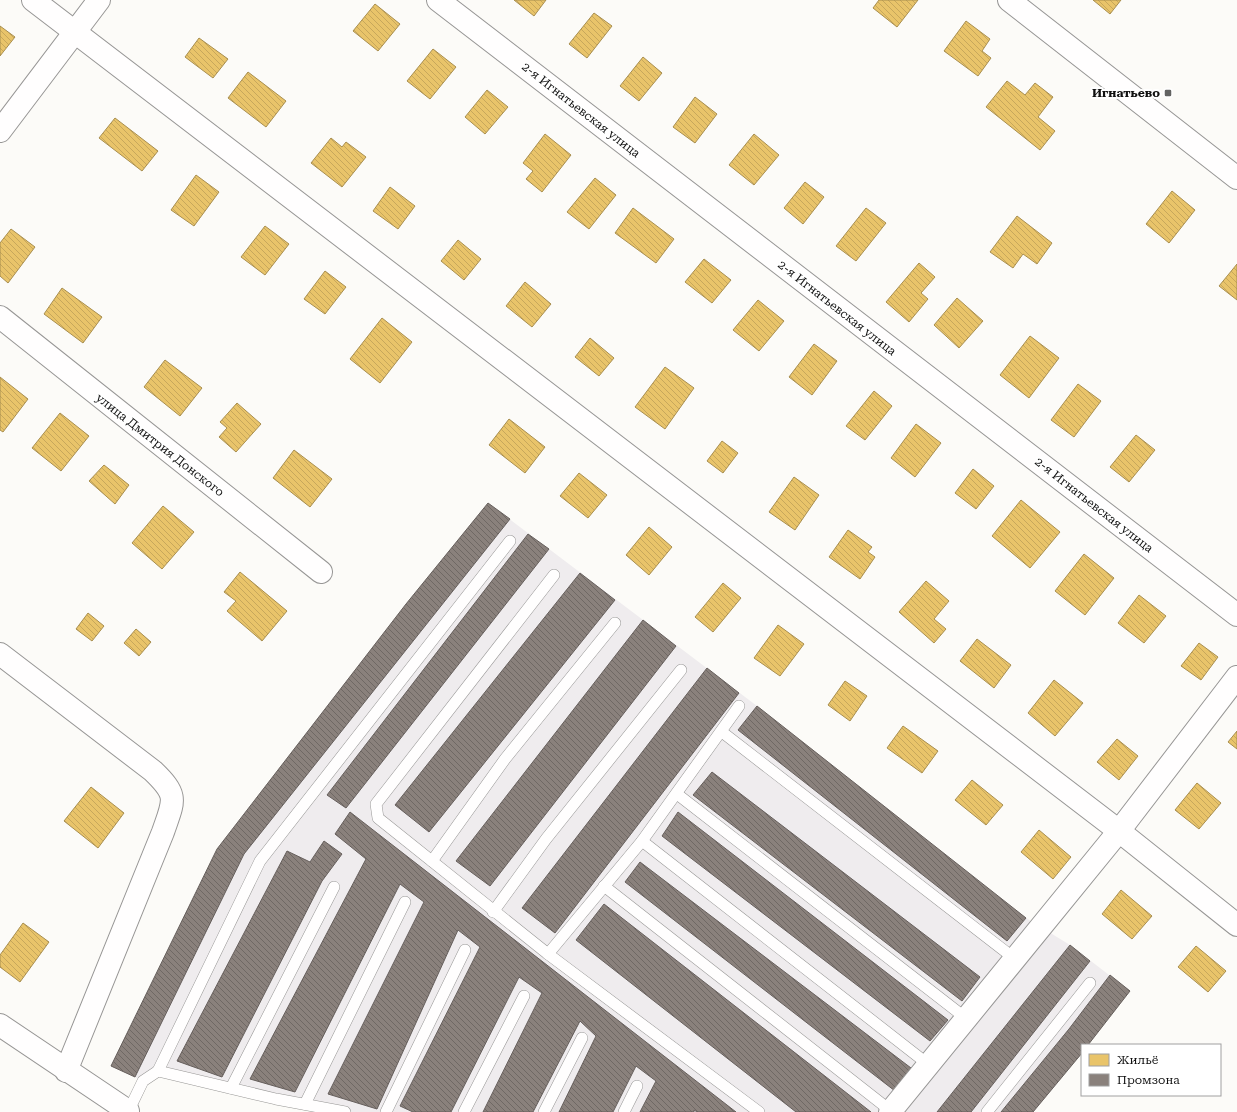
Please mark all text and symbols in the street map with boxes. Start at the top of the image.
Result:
street label: 2-я Игнатьевская улица [519,60,643,161]
place label: Игнатьево [1092,86,1160,100]
marker: Игнатьево [1163,88,1173,98]
street label: 2-я Игнатьевская улица [775,258,899,359]
street label: улица Дмитрия Донского [93,391,227,499]
street label: 2-я Игнатьевская улица [1032,455,1156,556]
legend [1081,1044,1221,1096]
text: Жильё [1117,1053,1159,1067]
text: Промзона [1117,1073,1180,1087]

